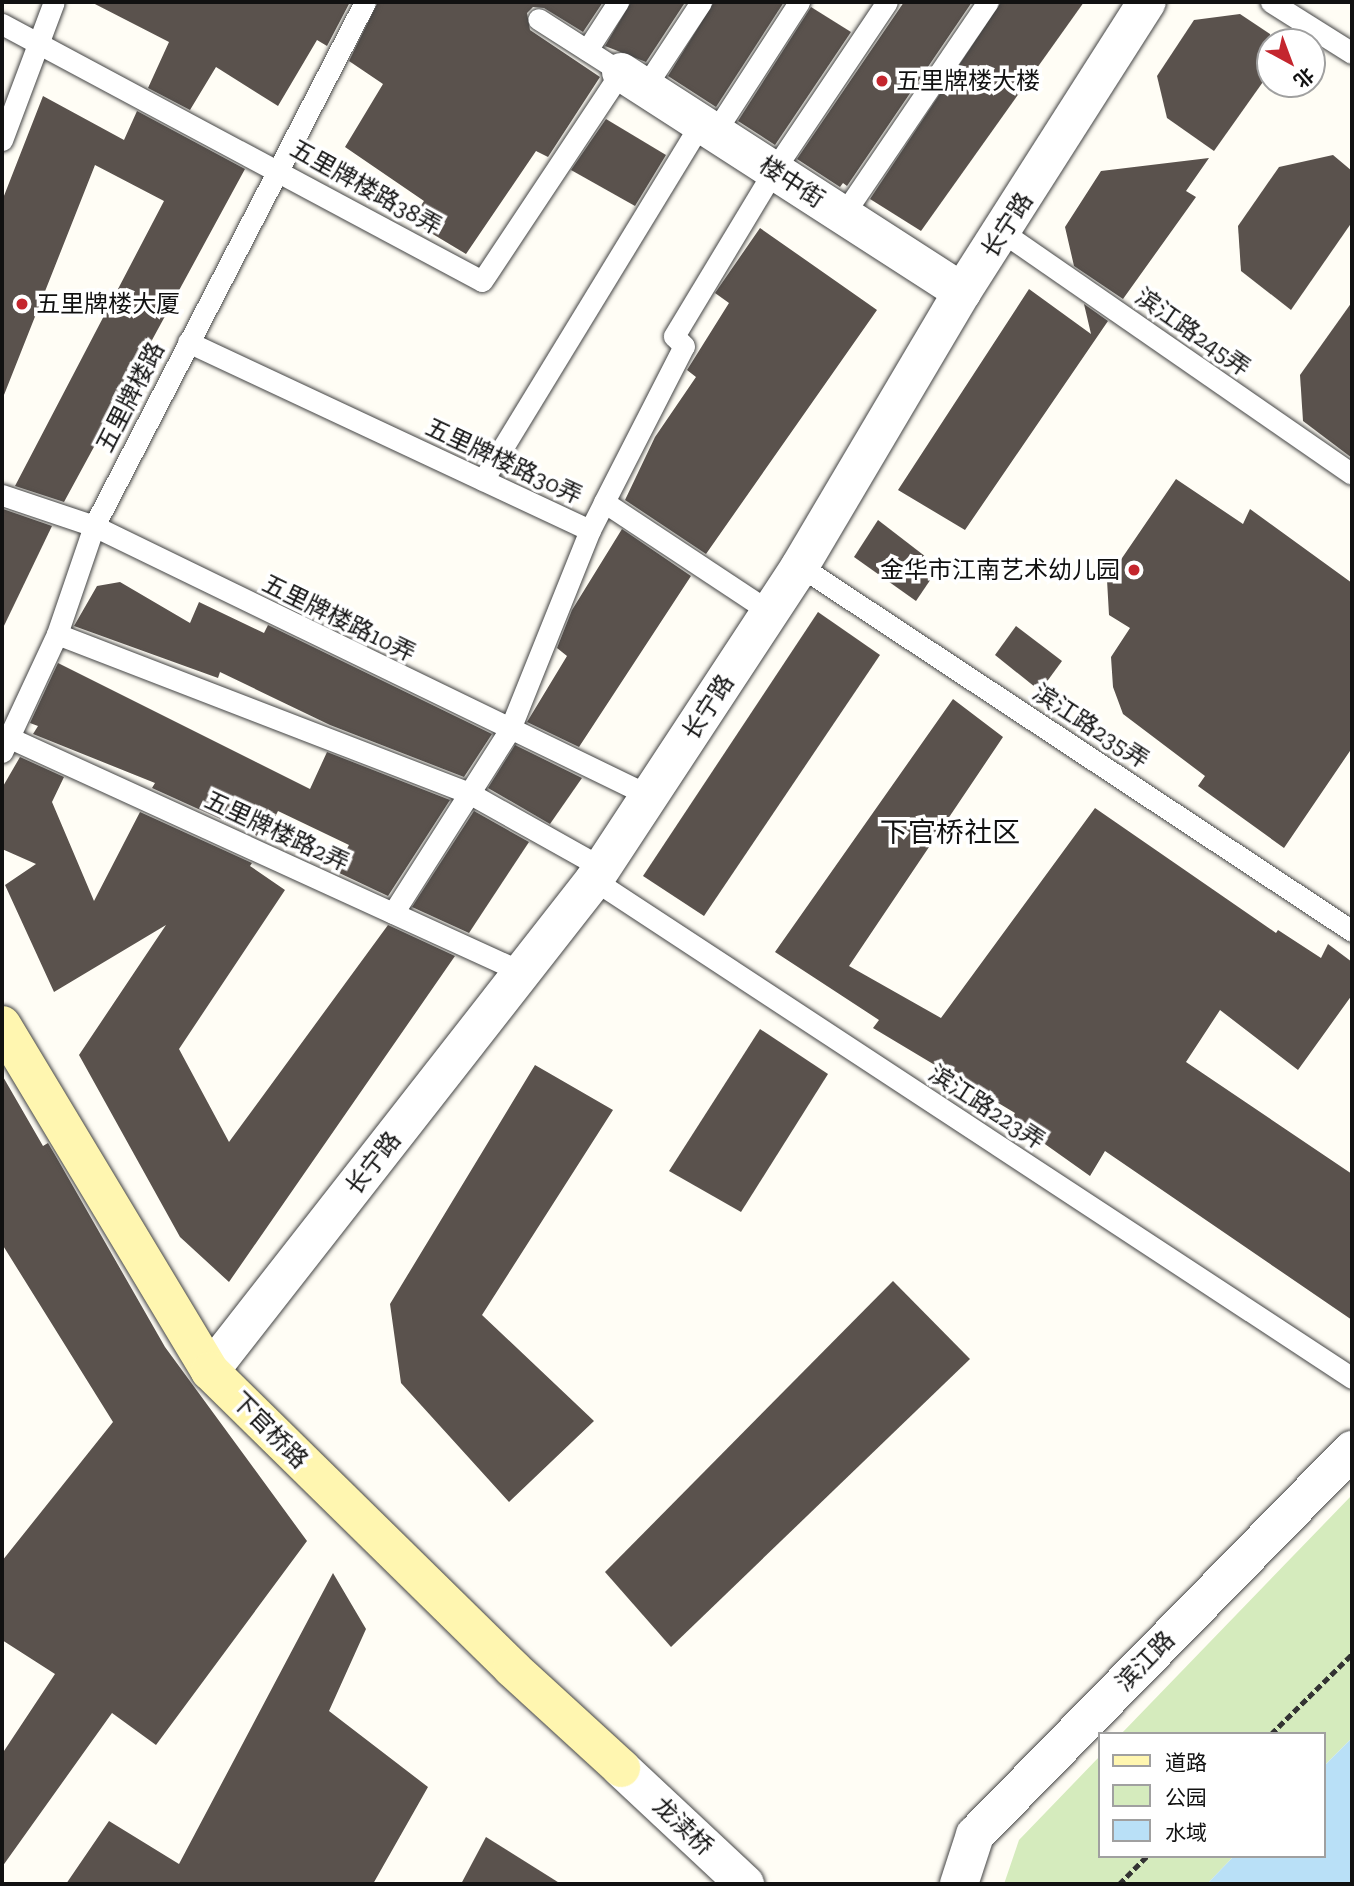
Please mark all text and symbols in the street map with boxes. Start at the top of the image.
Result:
north arrow [1256,28,1326,98]
text: 北 [1289,63,1319,93]
place label: 五里牌楼大楼 [896,67,1040,95]
marker: 五里牌楼大楼 [874,73,890,89]
street label: 五里牌楼路38弄 [285,134,447,240]
street label: 楼中街 [754,150,830,214]
street label: 长宁路 [975,187,1039,263]
street label: 滨江路245弄 [1130,282,1256,382]
place label: 五里牌楼大厦 [36,290,180,318]
marker: 五里牌楼大厦 [14,296,30,312]
street label: 五里牌楼路 [90,337,170,457]
street label: 五里牌楼路30弄 [421,412,587,510]
place label: 金华市江南艺术幼儿园 [880,556,1120,584]
marker: 金华市江南艺术幼儿园 [1126,562,1142,578]
street label: 五里牌楼路10弄 [258,568,420,668]
street label: 长宁路 [676,669,740,745]
street label: 滨江路235弄 [1028,678,1154,774]
street label: 五里牌楼路2弄 [200,785,354,877]
district label: 下官桥社区 [880,816,1020,850]
street label: 滨江路223弄 [924,1059,1050,1155]
street label: 长宁路 [339,1126,407,1200]
street label: 下官桥路 [226,1386,314,1474]
street label: 滨江路 [1110,1625,1180,1697]
legend [1098,1732,1326,1858]
text: 道路 [1165,1750,1207,1775]
text: 公园 [1165,1785,1207,1810]
street label: 龙渎桥 [647,1791,719,1861]
text: 水域 [1165,1820,1207,1845]

